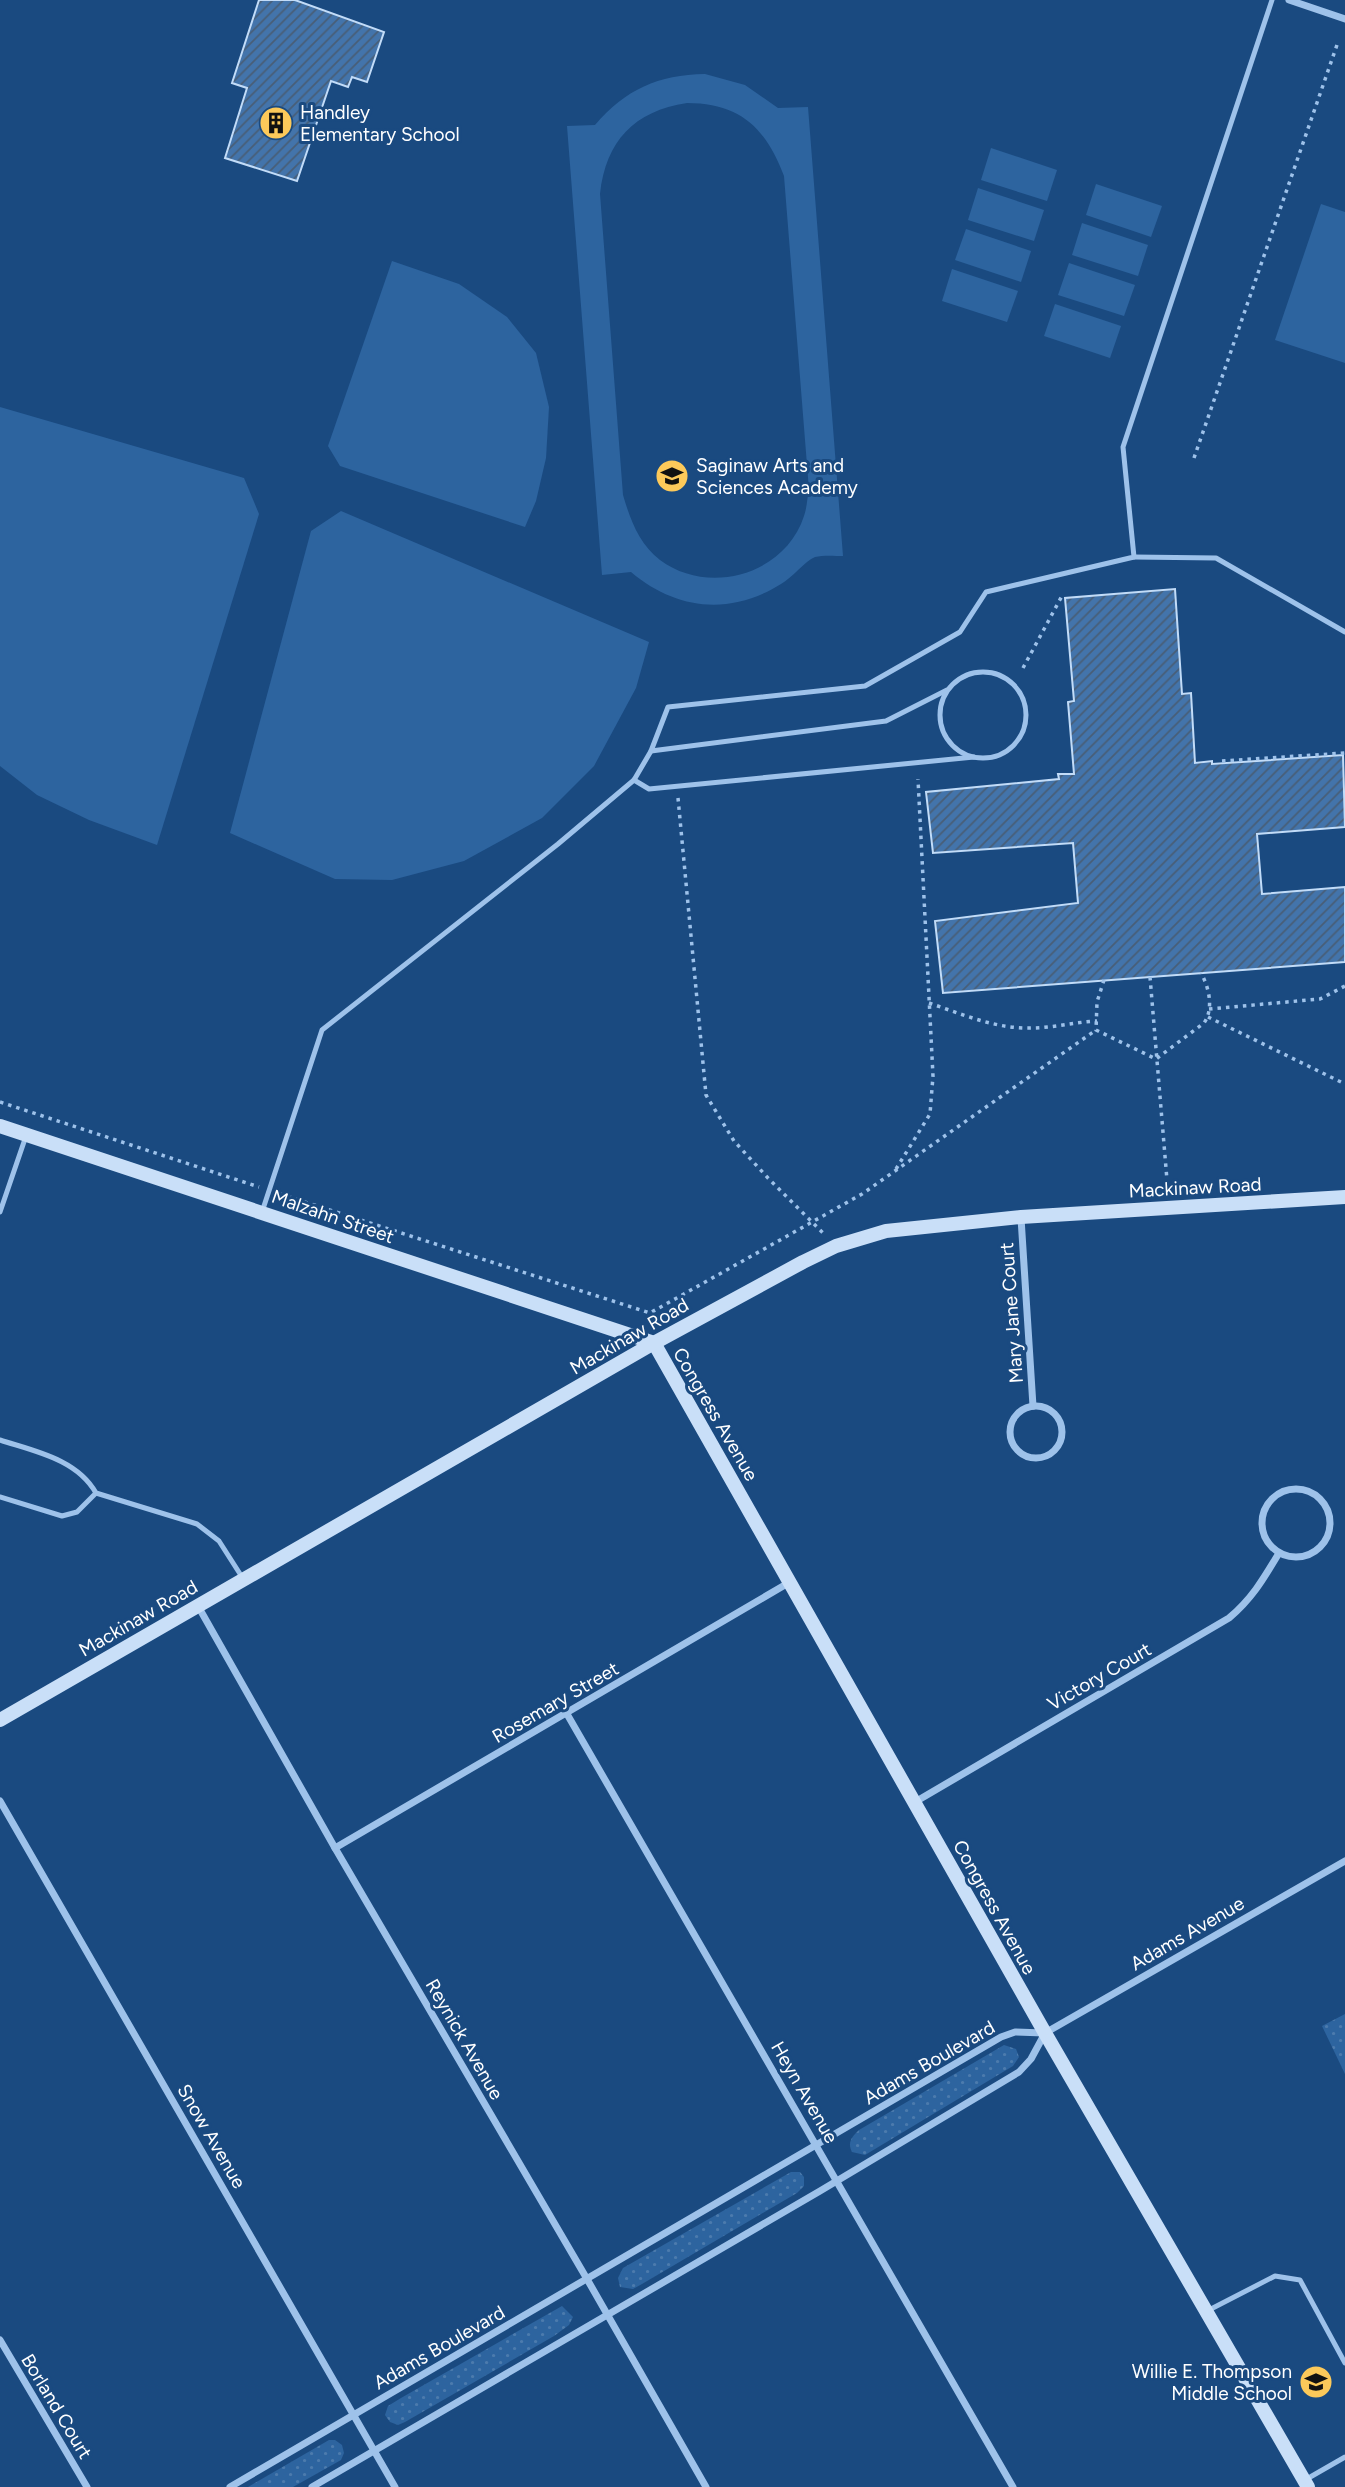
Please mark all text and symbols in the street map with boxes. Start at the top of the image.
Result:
place label: Handley Elementary School [300,101,460,146]
building icon: Handley Elementary School [257,104,295,142]
place label: Saginaw Arts and Sciences Academy [696,454,858,499]
school or university icon: Saginaw Arts and Sciences Academy [653,457,691,495]
street label: Mackinaw Road [1128,1173,1262,1202]
street label: Malzahn Street [269,1185,397,1248]
street label: Mary Jane Court [995,1242,1028,1384]
street label: Mackinaw Road [566,1293,693,1380]
street label: Congress Avenue [668,1344,763,1485]
street label: Mackinaw Road [75,1575,202,1662]
street label: Victory Court [1043,1637,1155,1715]
street label: Rosemary Street [488,1657,623,1748]
street label: Congress Avenue [948,1836,1041,1978]
street label: Adams Avenue [1126,1892,1248,1975]
street label: Reynick Avenue [421,1975,508,2104]
street label: Adams Boulevard [860,2016,999,2109]
street label: Heyn Avenue [766,2037,843,2147]
street label: Snow Avenue [172,2080,251,2193]
street label: Adams Boulevard [370,2301,509,2394]
street label: Borland Court [16,2350,97,2463]
place label: Willie E. Thompson Middle School [1132,2360,1292,2405]
school or university icon: Willie E. Thompson Middle School [1297,2363,1335,2401]

